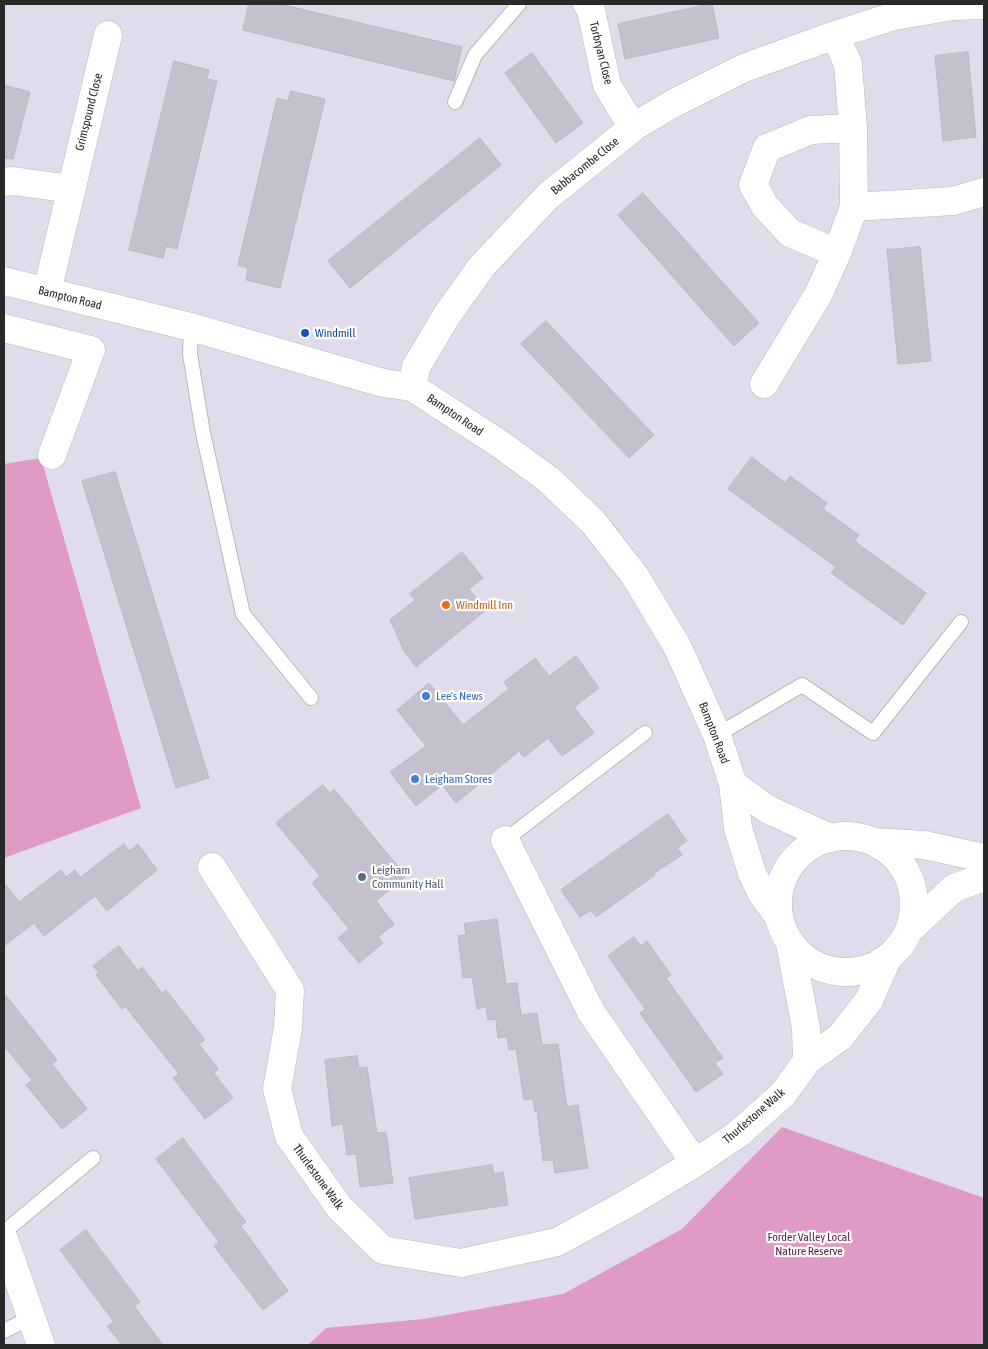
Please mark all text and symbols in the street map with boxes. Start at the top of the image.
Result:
street label: Torbryan Close [586,20,616,86]
street label: Grimspound Close [72,72,106,152]
street label: Babbacombe Close [548,134,622,198]
street label: Bampton Road [37,283,103,313]
place label: Windmill [315,326,356,340]
marker: Windmill [299,327,311,339]
street label: Bampton Road [424,391,486,439]
place label: Windmill Inn [456,598,513,612]
marker: Windmill Inn [440,599,452,611]
place label: Lee's News [436,689,483,703]
marker: Lee's News [420,690,432,702]
street label: Bampton Road [696,700,732,766]
place label: Leigham Stores [425,772,492,786]
marker: Leigham Stores [409,773,421,785]
place label: Leigham Community Hall [372,863,444,891]
marker: Leigham Community Hall [356,871,368,883]
street label: Thurlestone Walk [720,1085,788,1147]
street label: Thurlestone Walk [289,1142,347,1212]
park label: Forder Valley Local Nature Reserve [768,1230,850,1258]

